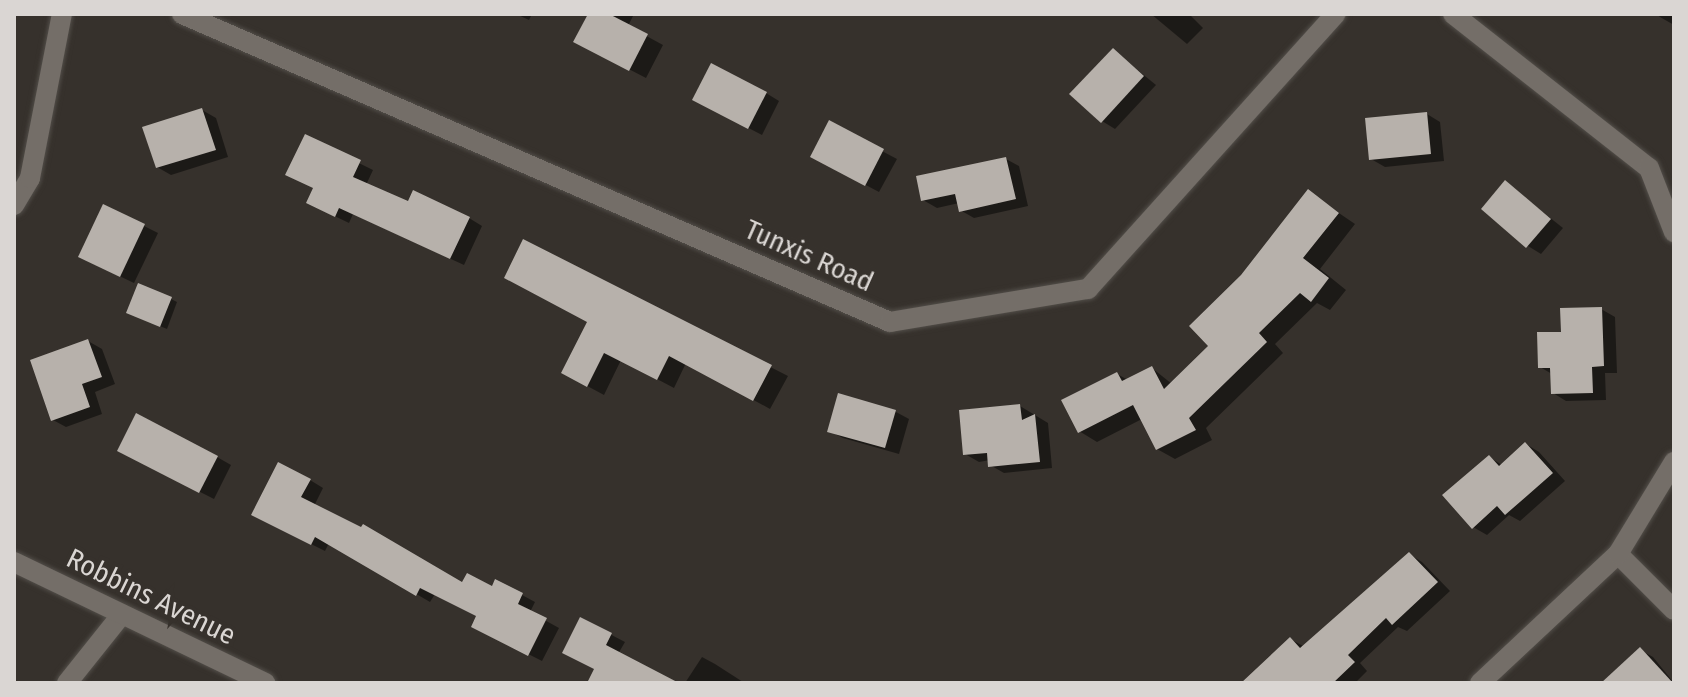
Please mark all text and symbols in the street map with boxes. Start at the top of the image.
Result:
street label: Tunxis Road [740,213,878,299]
street label: Robbins Avenue [61,542,241,652]

